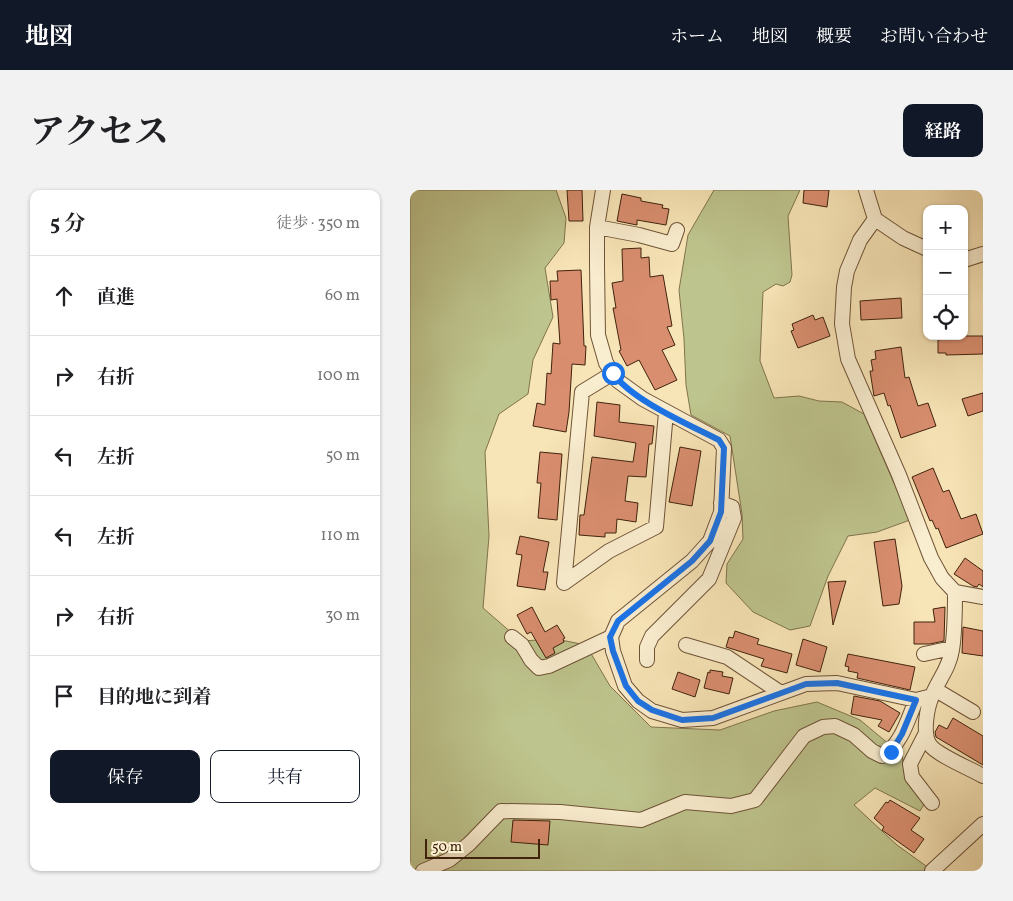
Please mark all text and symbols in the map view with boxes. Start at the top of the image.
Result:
text: 地図 [25,21,73,55]
text: ホーム [670,25,724,50]
text: 地図 [752,25,788,50]
text: 概要 [816,25,852,50]
text: お問い合わせ [880,25,988,50]
button: 経路 [903,104,983,157]
text: アクセス [30,110,169,158]
map controls [923,205,968,340]
button: + [923,205,968,250]
text: 5 分 [50,210,85,239]
text: 徒歩 · 350 m [276,213,360,235]
button: − [923,250,968,295]
icon: ahead [50,282,78,310]
text: 直進 [97,285,135,311]
text: 60 m [325,285,360,307]
button: locate [923,295,968,340]
icon: right [50,362,78,390]
route start [602,362,625,385]
text: 右折 [97,365,135,391]
text: 100 m [317,365,360,387]
icon: left [50,442,78,470]
text: 左折 [97,445,135,471]
text: 50 m [326,445,360,467]
icon: left [50,522,78,550]
text: 左折 [97,525,135,551]
text: 110 m [321,525,360,547]
icon: right [50,602,78,630]
text: 右折 [97,605,135,631]
text: 30 m [325,605,360,627]
icon: arrive [50,682,78,710]
text: 目的地に到着 [97,685,211,711]
route end [880,741,903,764]
button: 保存 [50,750,200,803]
button: 共有 [210,750,360,803]
scale bar [425,836,540,859]
text: 50 m [432,838,462,857]

